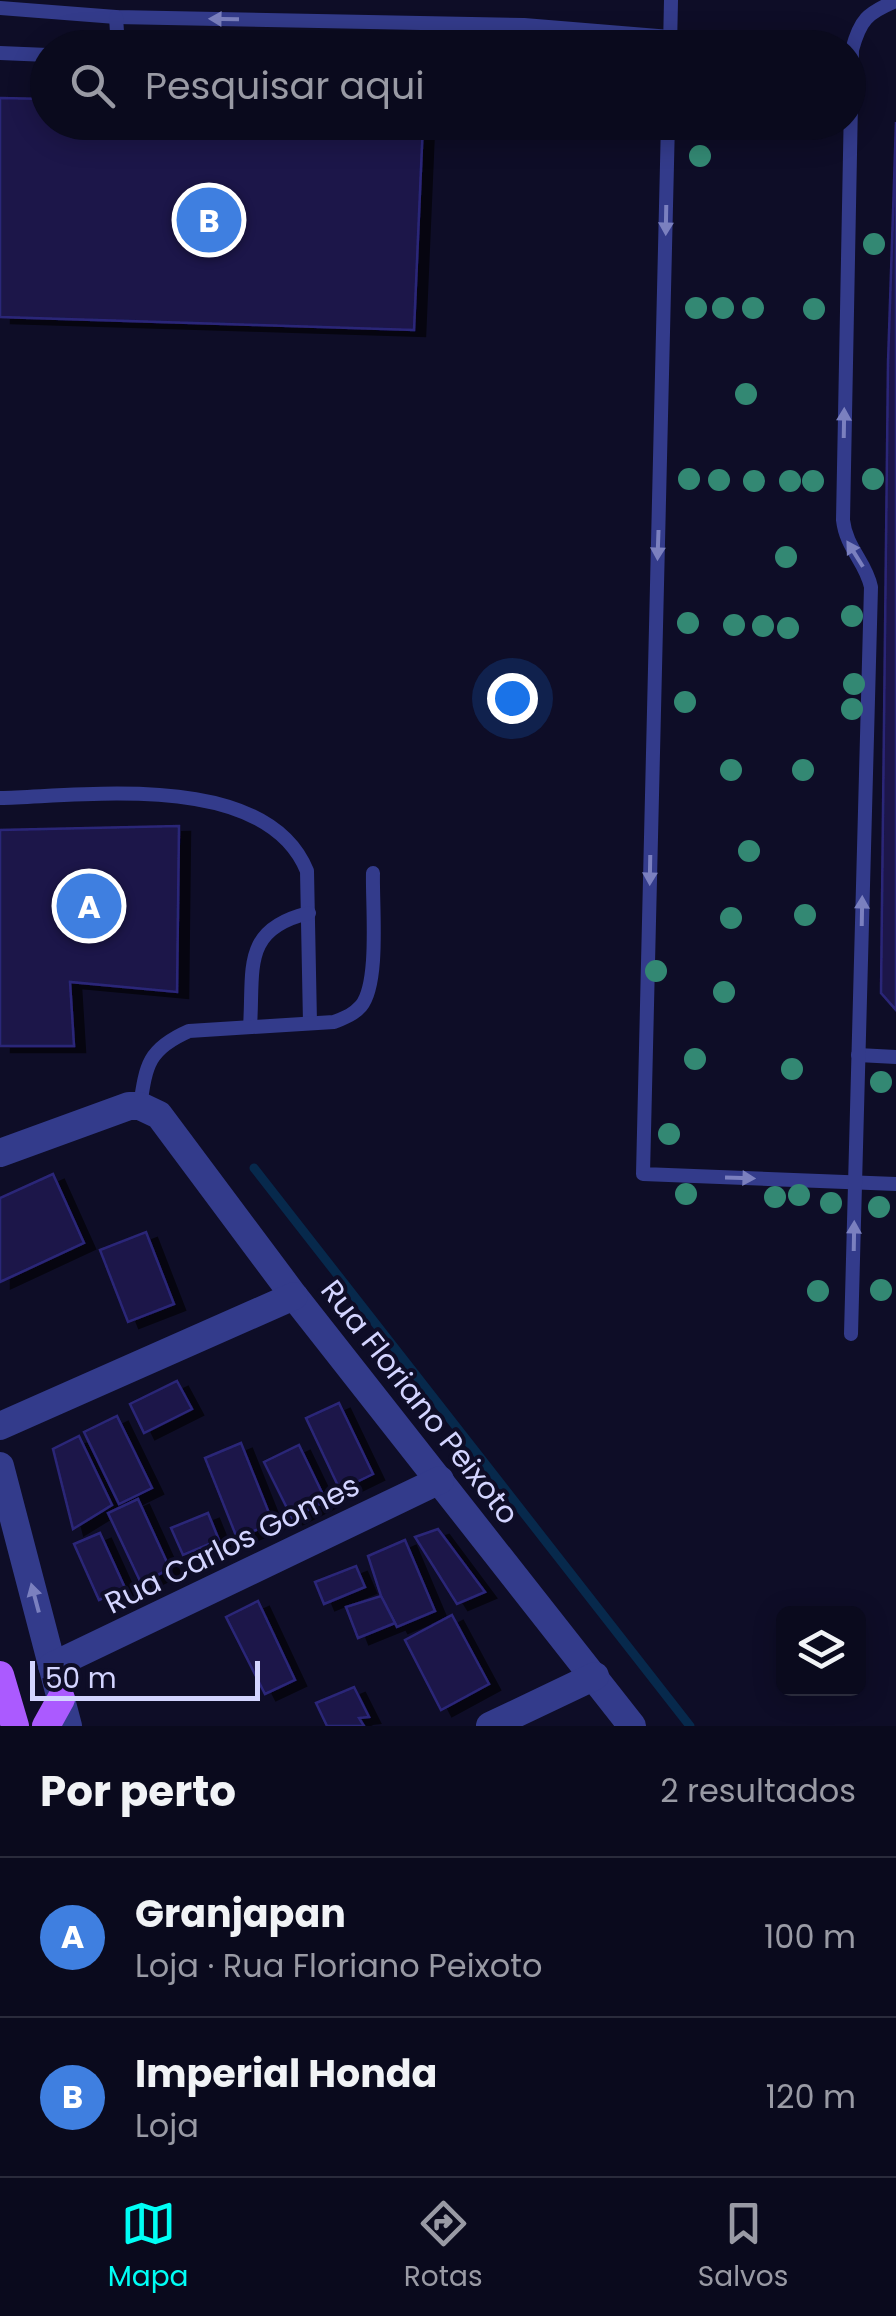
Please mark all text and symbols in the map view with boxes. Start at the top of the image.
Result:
one-way arrow [207,11,239,27]
search box [30,30,866,140]
icon: search [65,58,120,113]
text: Pesquisar aqui [145,59,425,112]
pin: B [176,182,242,258]
one-way arrow [658,204,674,236]
one-way arrow [836,406,852,438]
one-way arrow [650,529,666,561]
one-way arrow [847,540,864,568]
your location [487,673,538,724]
one-way arrow [642,854,658,886]
pin: A [56,868,122,944]
one-way arrow [855,895,871,927]
one-way arrow [725,1170,757,1186]
one-way arrow [846,1220,862,1252]
street label: Rua Floriano Peixoto [311,1271,529,1533]
street label: Rua Carlos Gomes [98,1464,366,1624]
one-way arrow [26,1582,42,1613]
map controls [776,1606,866,1696]
button: layers [776,1606,866,1696]
scale bar [30,1656,260,1700]
text: 50 m [45,1659,116,1698]
text: Por perto [40,1762,236,1821]
text: 2 resultados [660,1768,856,1813]
text: Granjapan [135,1887,346,1940]
text: A [61,1914,84,1959]
text: 100 m [764,1914,856,1959]
text: Loja · Rua Floriano Peixoto [135,1943,542,1988]
text: Imperial Honda [135,2047,437,2100]
text: B [62,2074,83,2119]
text: 120 m [766,2074,856,2119]
text: Loja [135,2103,199,2148]
tab: Mapa [108,2196,189,2298]
tab: Rotas [404,2196,483,2298]
tab: Salvos [698,2196,788,2298]

